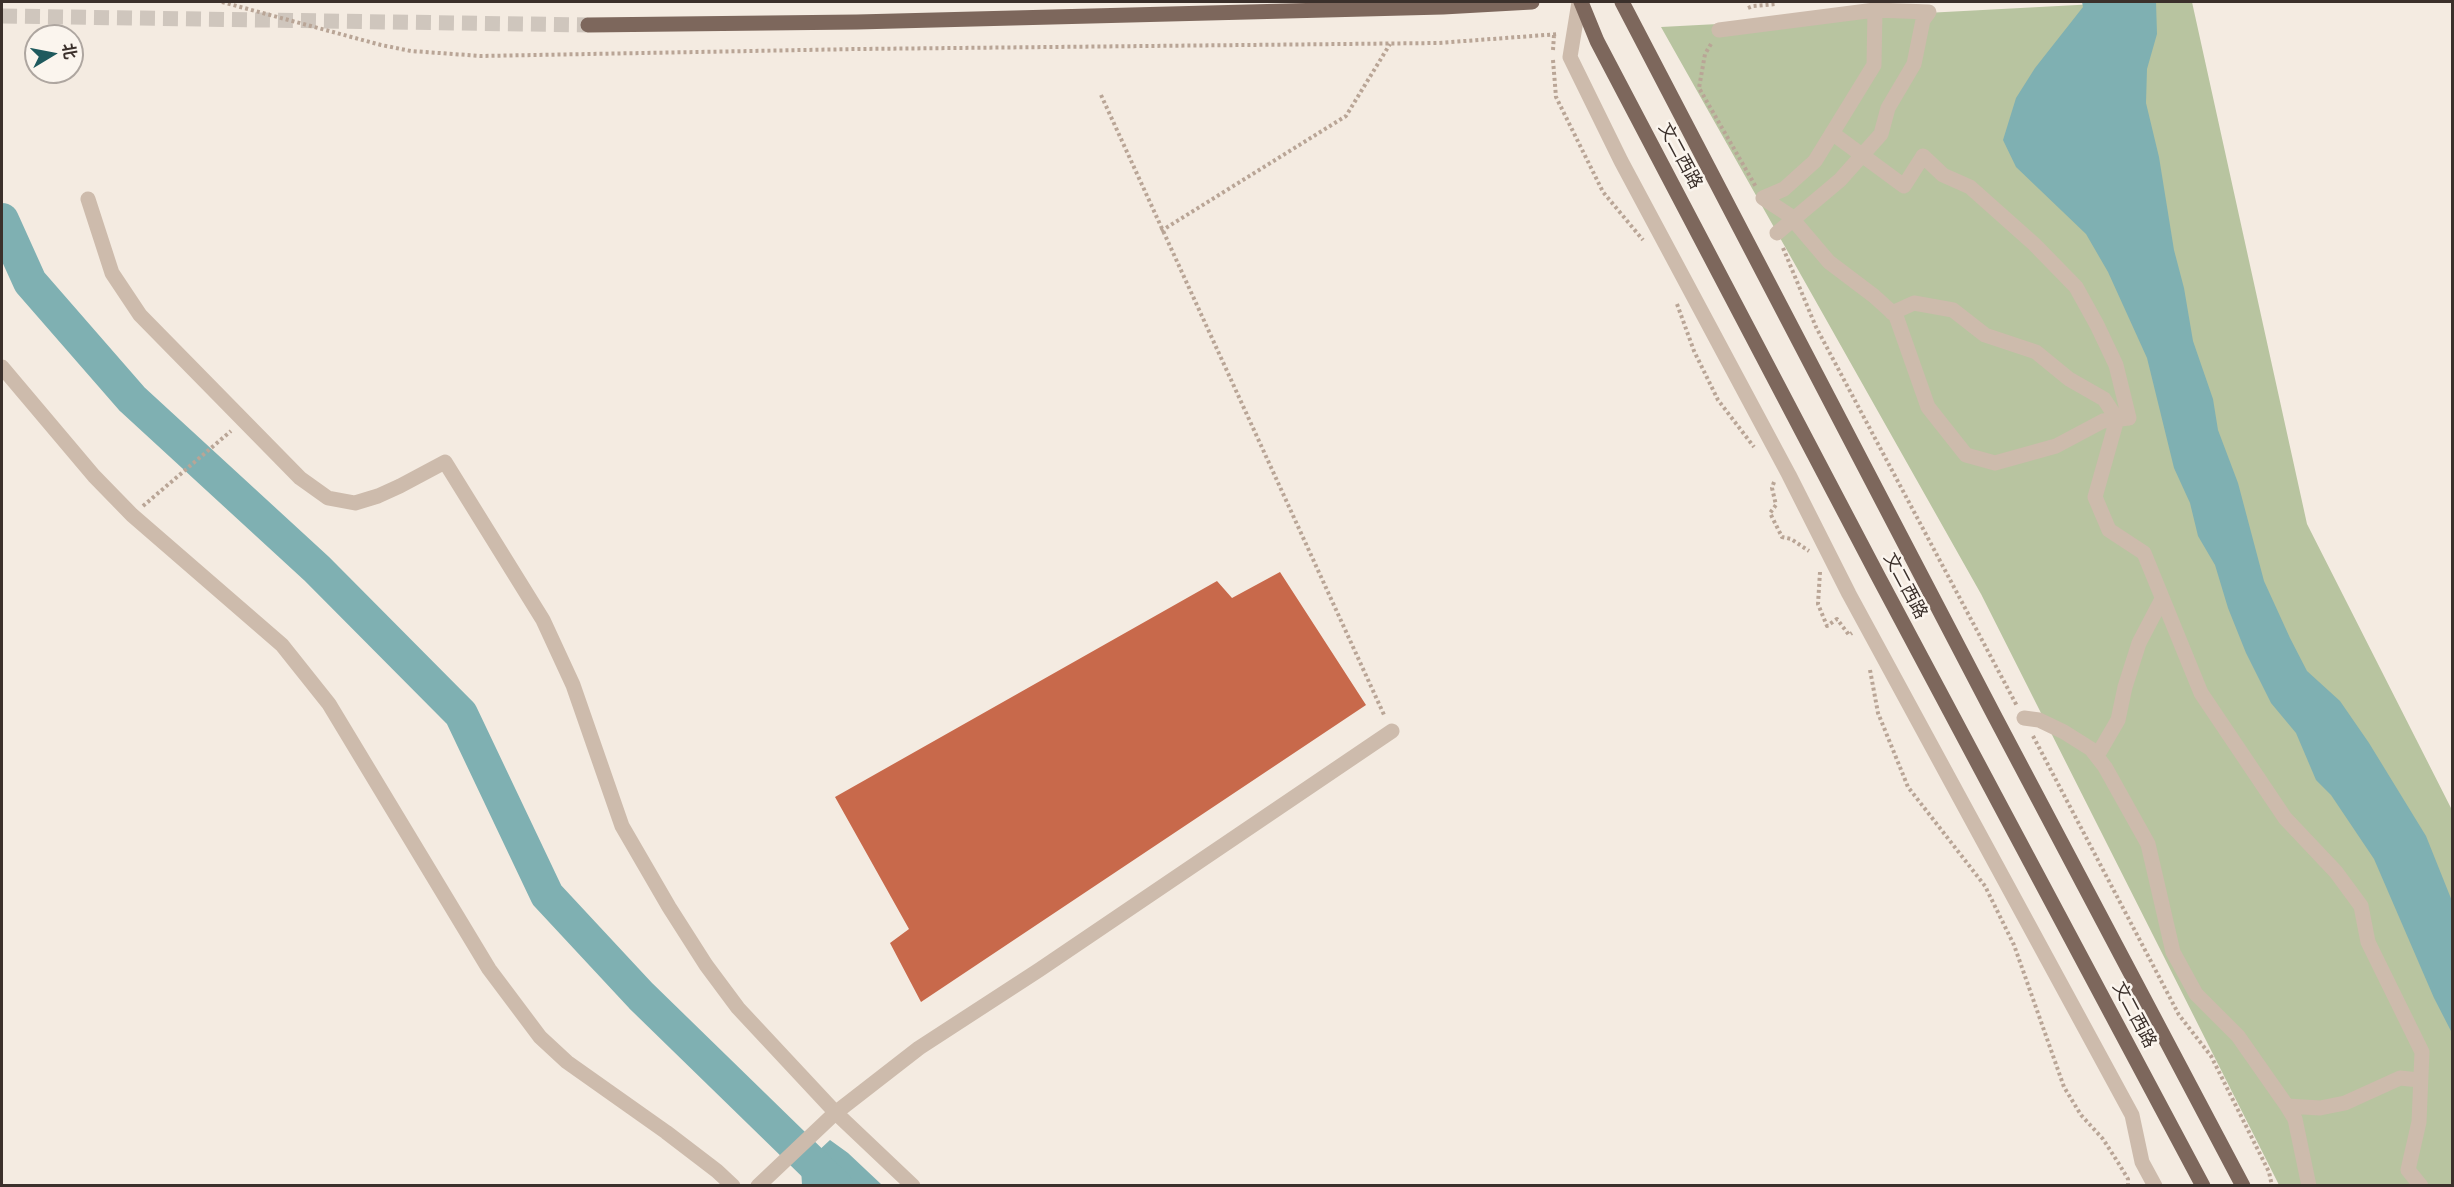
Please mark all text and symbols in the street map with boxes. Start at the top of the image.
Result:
north arrow [24,24,84,84]
text: 北 [59,42,81,61]
street label: 文二西路 [1654,119,1706,193]
street label: 文二西路 [1879,549,1931,623]
street label: 文二西路 [2108,978,2160,1052]

